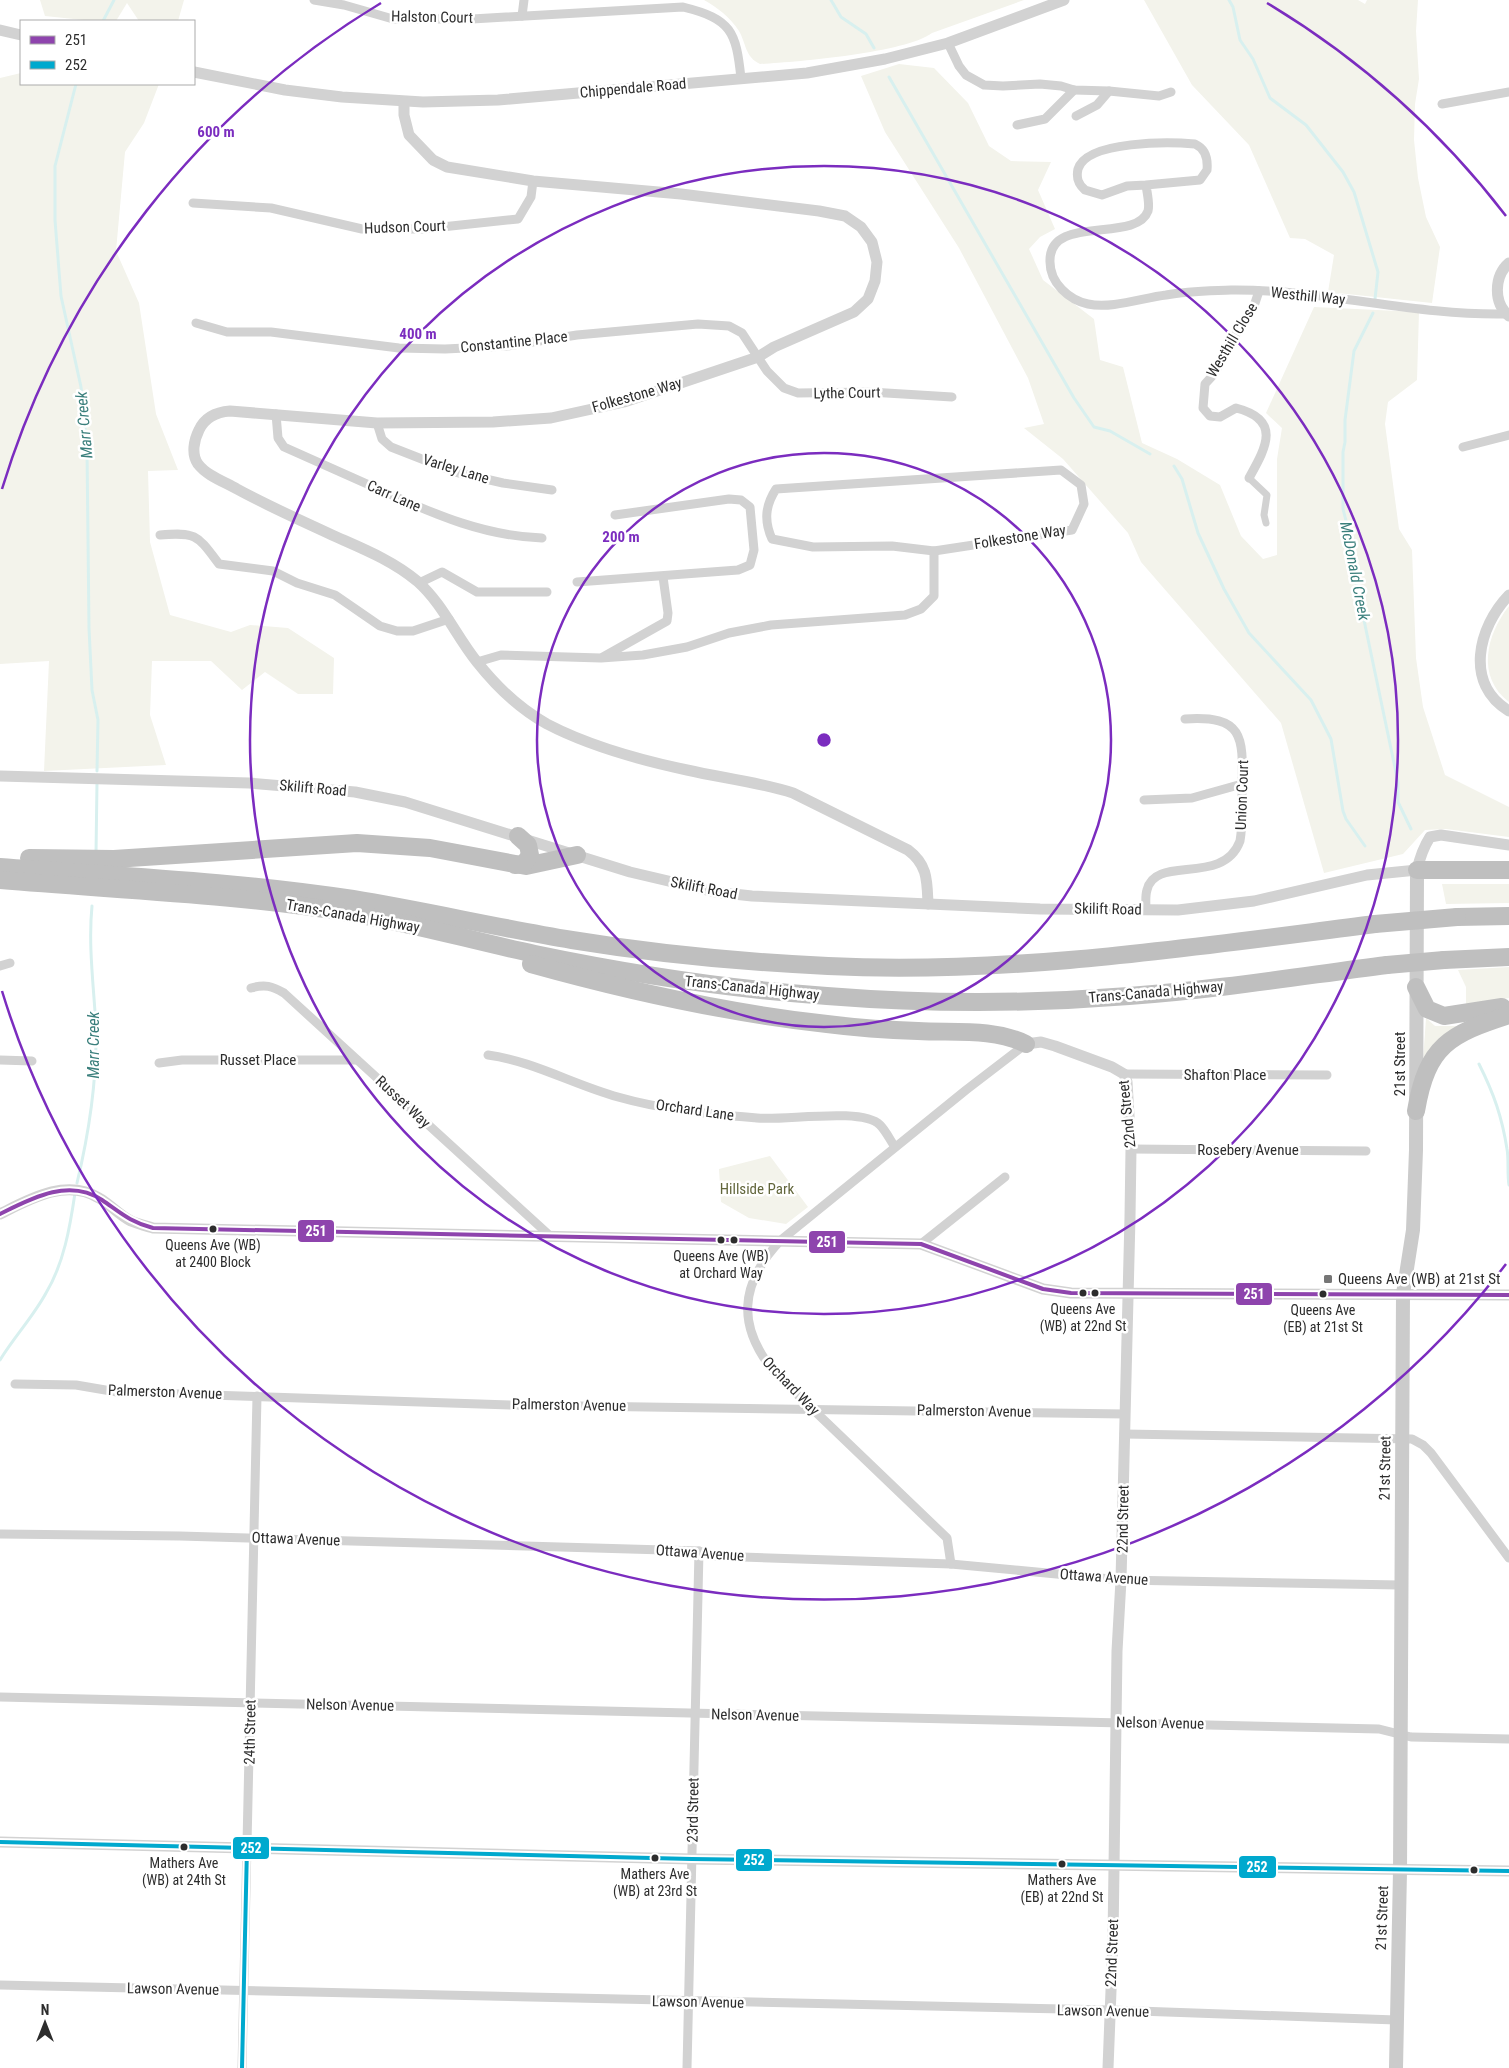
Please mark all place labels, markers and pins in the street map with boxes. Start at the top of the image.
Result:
centre of rings [815,731,833,749]
marker: Queens Ave (WB) at 2400 Block [208,1224,218,1234]
marker: Queens Ave (WB) at Orchard Way [716,1235,726,1245]
unlabelled marker [729,1235,739,1245]
place label: Queens Ave (WB) at 2400 Block [165,1237,261,1270]
place label: Queens Ave (WB) at Orchard Way [673,1248,769,1281]
place label: Queens Ave (WB) at 21st St [1338,1270,1500,1288]
marker: Queens Ave (WB) at 21st St [1322,1273,1334,1285]
marker: Queens Ave (WB) at 22nd St [1078,1288,1088,1298]
unlabelled marker [1090,1288,1100,1298]
marker: Queens Ave (EB) at 21st St [1318,1289,1328,1299]
place label: Queens Ave (WB) at 22nd St [1040,1301,1126,1335]
place label: Queens Ave (EB) at 21st St [1283,1302,1363,1336]
marker: Mathers Ave (WB) at 24th St [179,1842,189,1852]
marker: Mathers Ave (WB) at 23rd St [650,1853,660,1863]
place label: Mathers Ave (WB) at 24th St [142,1855,226,1889]
marker: Mathers Ave (EB) at 22nd St [1057,1859,1067,1869]
unlabelled marker [1469,1865,1479,1875]
place label: Mathers Ave (WB) at 23rd St [613,1866,697,1900]
place label: Mathers Ave (EB) at 22nd St [1021,1872,1103,1906]

